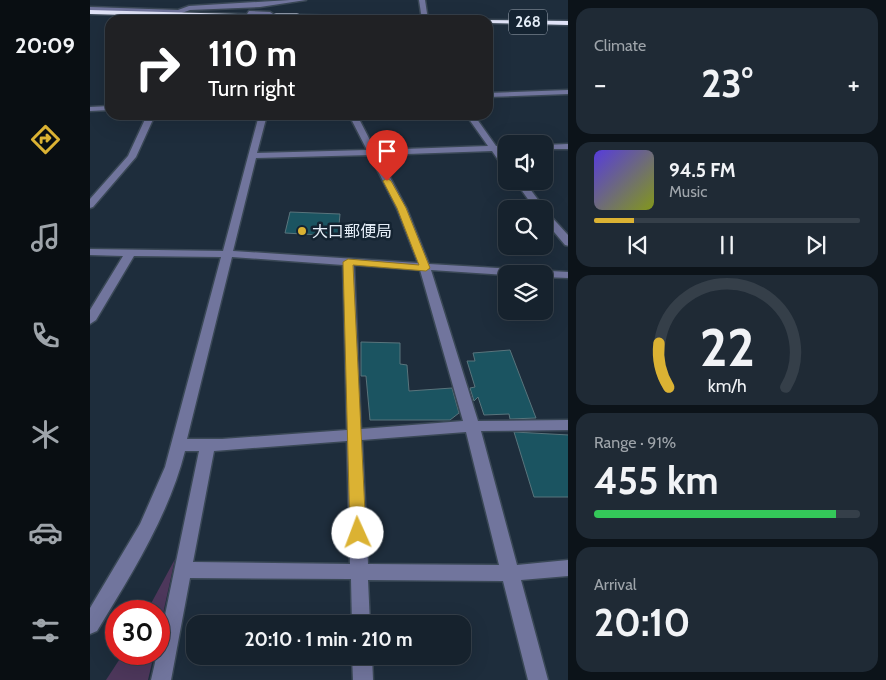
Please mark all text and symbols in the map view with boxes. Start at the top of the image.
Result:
road number: 268 [509,10,547,34]
text: 20:09 [15,32,75,59]
text: 110 m [208,32,297,75]
icon: right [125,35,190,100]
text: Climate [594,36,646,55]
text: 23° [701,60,753,107]
text: − [594,67,606,101]
text: + [848,67,860,101]
text: Turn right [208,75,295,102]
icon: directions [28,122,63,157]
pin [366,130,408,181]
map controls [498,135,553,320]
button: sound [498,135,553,190]
icon: arrive [373,137,401,165]
text: 94.5 FM [669,159,736,182]
text: Music [669,182,707,201]
button: search [498,200,553,255]
icon: music [28,220,63,255]
place label: 大口郵便局 [312,222,392,241]
marker: 大口郵便局 [296,225,308,237]
icon: previous [624,231,652,259]
icon: pause [713,231,741,259]
icon: next [802,231,830,259]
button: layers [498,265,553,320]
text: 22 [699,316,755,379]
icon: phone [28,318,63,353]
text: km/h [707,375,747,396]
icon: climate [28,417,63,452]
text: Range · 91% [594,433,676,452]
text: 455 km [594,457,718,504]
position arrow [331,506,383,558]
icon: car [28,515,63,550]
text: Arrival [594,575,637,594]
text: 20:10 [594,599,690,646]
speed limit sign: 30 [105,600,170,665]
icon: filters [28,613,63,648]
text: 20:10 · 1 min · 210 m [244,628,413,651]

